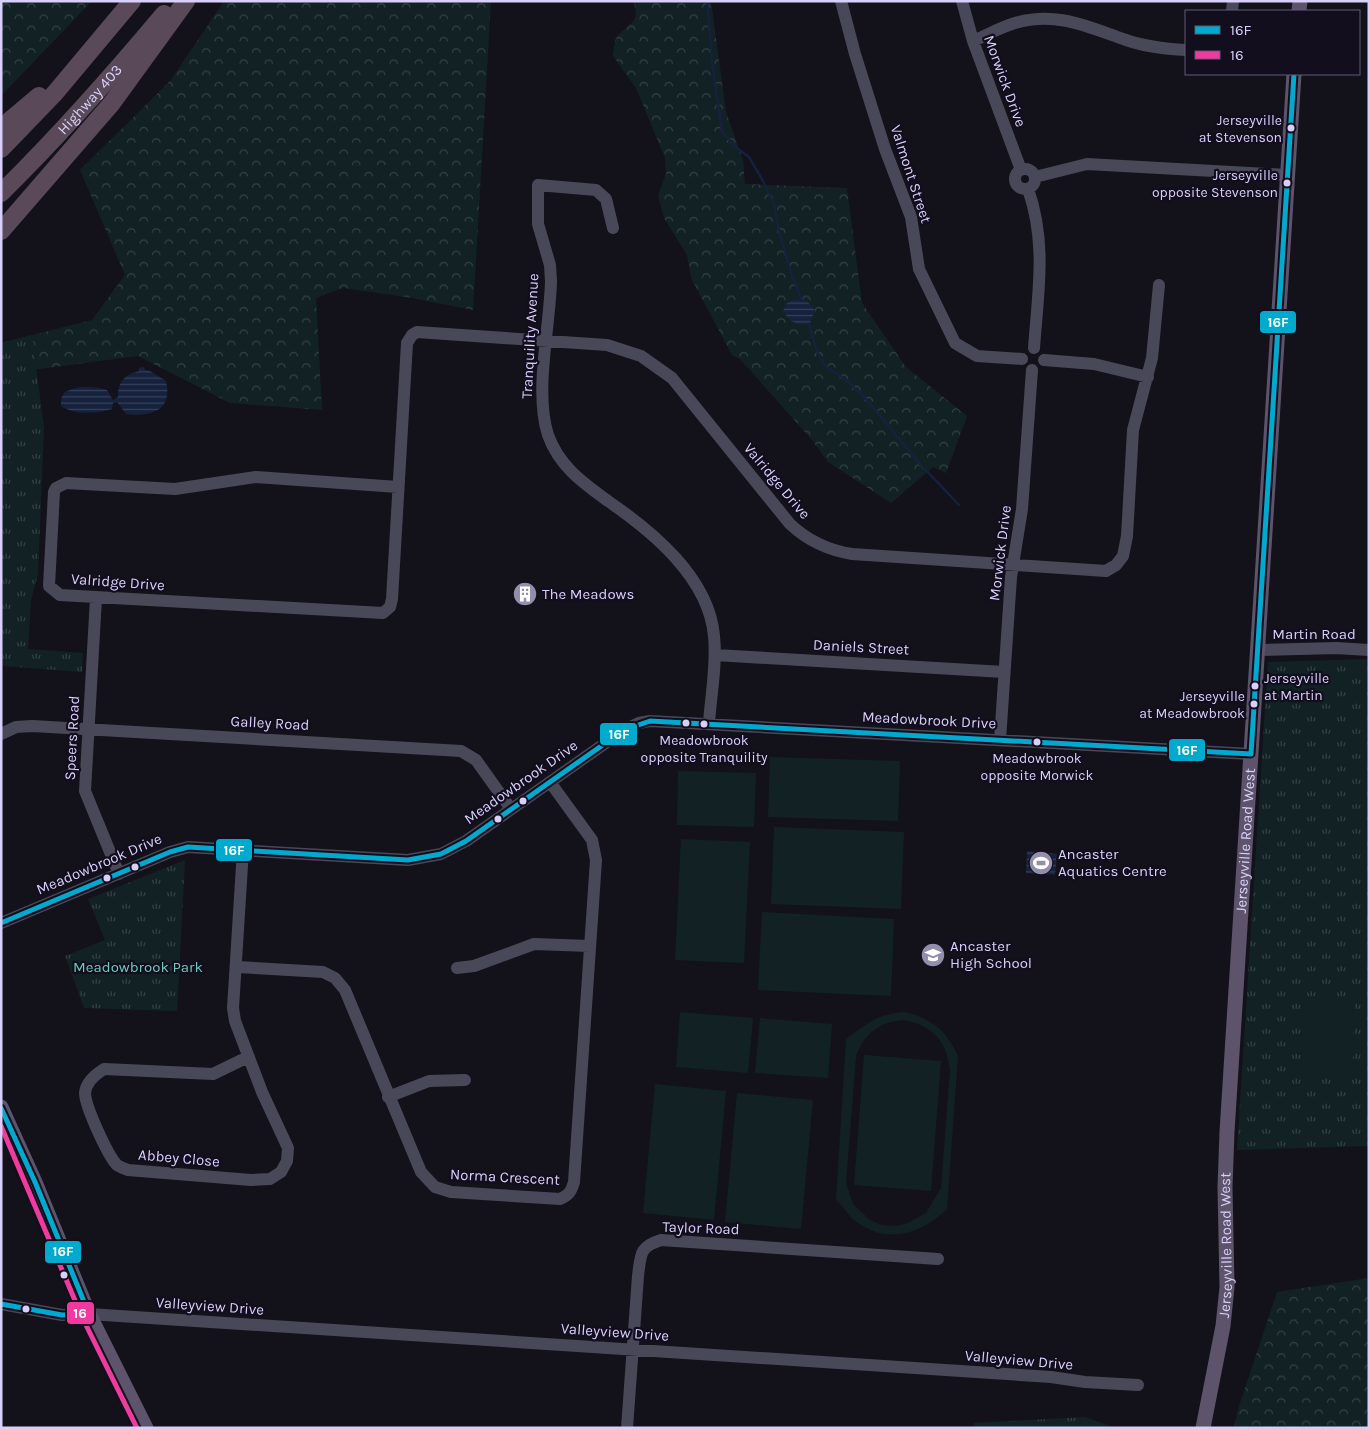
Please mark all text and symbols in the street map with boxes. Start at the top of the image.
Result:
legend [1185,10,1360,75]
text: 16F [1230,21,1252,39]
street label: Morwick Drive [980,33,1030,129]
text: 16 [1230,46,1244,64]
street label: Highway 403 [54,61,126,138]
place label: Jerseyville at Stevenson [1199,112,1282,146]
street label: Valmont Street [887,123,935,226]
marker: Jerseyville at Stevenson [1286,123,1296,133]
place label: Jerseyville opposite Stevenson [1152,167,1278,201]
marker: Jerseyville opposite Stevenson [1282,178,1292,188]
street label: Tranquility Avenue [518,273,542,399]
line badge: 16F [1259,310,1297,334]
text: 16F [1267,314,1289,331]
street label: Valridge Drive [740,439,814,523]
street label: Morwick Drive [985,504,1015,602]
street label: Valridge Drive [71,570,165,594]
building icon: The Meadows [512,581,538,607]
place label: The Meadows [542,585,634,603]
street label: Martin Road [1272,625,1356,643]
street label: Daniels Street [812,635,910,659]
place label: Jerseyville at Martin [1264,670,1329,704]
marker: Jerseyville at Martin [1250,681,1260,691]
place label: Jerseyville at Meadowbrook [1139,688,1245,722]
street label: Speers Road [61,695,83,781]
marker: Jerseyville at Meadowbrook [1249,699,1259,709]
street label: Meadowbrook Drive [861,707,997,733]
street label: Galley Road [230,712,310,734]
unlabelled marker [681,718,691,728]
marker: Meadowbrook opposite Tranquility [699,719,709,729]
line badge: 16F [599,722,638,746]
text: 16F [608,726,630,743]
place label: Meadowbrook opposite Tranquility [641,732,768,766]
street label: Meadowbrook Drive [461,736,581,828]
marker: Meadowbrook opposite Morwick [1032,737,1042,747]
line badge: 16F [1168,738,1206,762]
text: 16F [1176,742,1198,759]
place label: Meadowbrook opposite Morwick [981,750,1094,784]
street label: Jerseyville Road West [1232,767,1259,914]
unlabelled marker [518,796,528,806]
unlabelled marker [493,814,503,824]
street label: Meadowbrook Drive [34,829,164,899]
line badge: 16F [215,838,253,862]
text: 16F [223,842,245,859]
place label: Ancaster Aquatics Centre [1058,845,1167,880]
sports icon: Ancaster Aquatics Centre [1028,850,1054,876]
unlabelled marker [130,862,140,872]
unlabelled marker [102,873,112,883]
place label: Ancaster High School [950,937,1032,972]
school or university icon: Ancaster High School [920,942,946,968]
park label: Meadowbrook Park [73,958,203,976]
street label: Abbey Close [137,1145,221,1171]
street label: Norma Crescent [450,1165,561,1189]
street label: Jerseyville Road West [1215,1172,1236,1319]
street label: Taylor Road [662,1218,740,1238]
line badge: 16F [44,1240,82,1264]
text: 16F [52,1243,74,1260]
unlabelled marker [59,1270,69,1280]
street label: Valleyview Drive [155,1293,265,1319]
line badge: 16 [66,1301,95,1325]
unlabelled marker [21,1304,31,1314]
text: 16 [73,1305,87,1322]
street label: Valleyview Drive [560,1319,670,1345]
street label: Valleyview Drive [964,1346,1074,1374]

